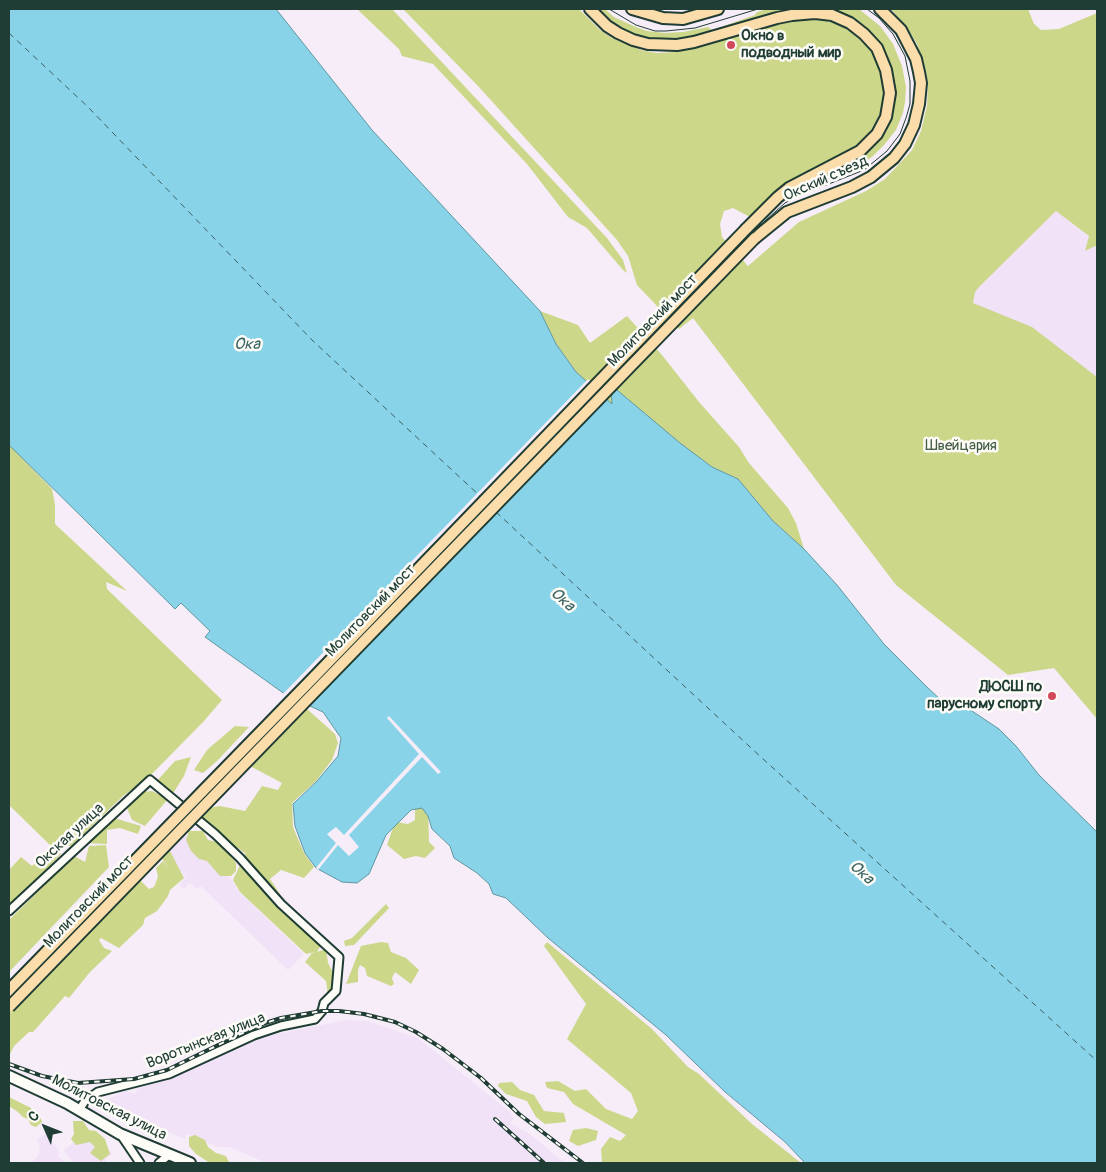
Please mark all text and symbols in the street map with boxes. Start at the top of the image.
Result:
place label: Окно в подводный мир [741,27,841,62]
marker: Окно в подводный мир [725,39,737,51]
street label: Окский съезд [781,152,871,206]
street label: Молитовский мост [604,271,702,371]
water label: Ока [234,335,260,355]
park label: Швейцария [925,437,997,455]
street label: Молитовский мост [322,561,420,661]
water label: Ока [546,584,578,616]
place label: ДЮСШ по парусному спорту [927,678,1042,713]
marker: ДЮСШ по парусному спорту [1046,690,1058,702]
street label: Окская улица [32,800,108,872]
street label: Молитовский мост [40,852,138,952]
water label: Ока [845,857,877,889]
street label: Воротынская улица [144,1009,268,1073]
street label: Молитовская улица [49,1071,169,1145]
north arrow [20,1102,70,1152]
text: С [25,1107,43,1125]

